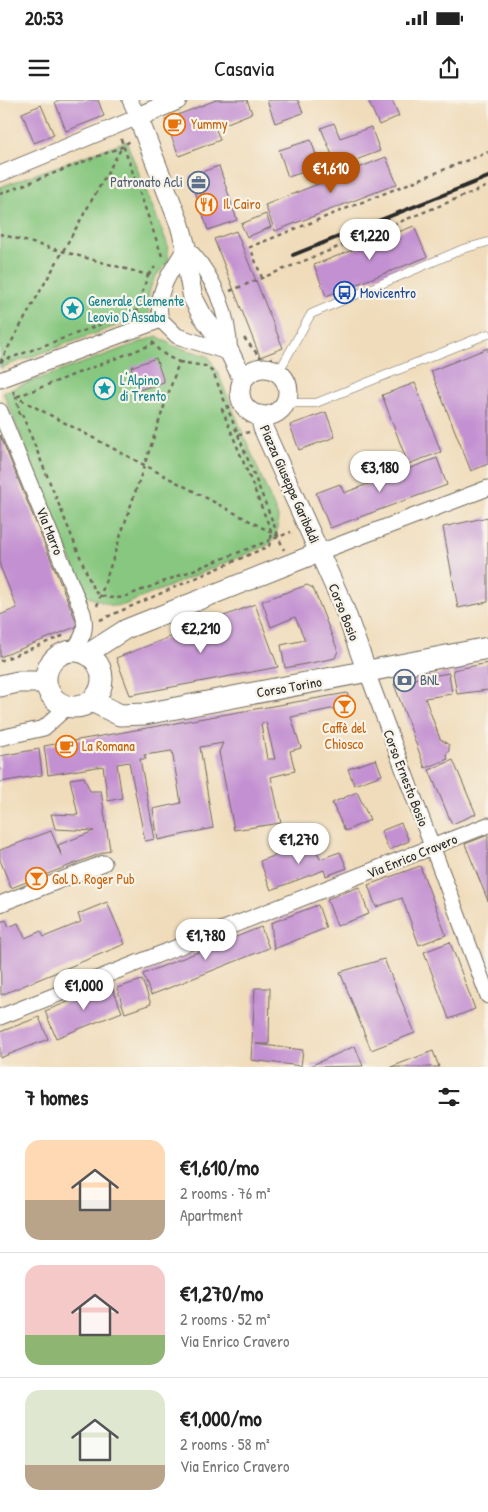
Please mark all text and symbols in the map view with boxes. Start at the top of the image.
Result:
text: 20:53 [25,5,63,31]
text: Casavia [214,53,274,83]
icon: menu [25,54,53,82]
icon: share [435,54,463,82]
cafe icon: Yummy [163,112,187,136]
place label: Yummy [191,114,228,134]
pin: €1,610 [290,152,372,194]
text: €1,610 [313,157,349,179]
office icon: Patronato Acli [187,170,211,194]
place label: Patronato Acli [110,172,183,191]
restaurant icon: Il Cairo [195,192,219,216]
place label: Il Cairo [223,194,261,213]
pin: €1,220 [329,219,411,261]
text: €1,220 [351,224,389,246]
bus stop icon: Movicentro [332,281,356,305]
place label: Movicentro [360,283,416,302]
place label: Generale Clemente Leovio D'Assaba [88,291,185,326]
place icon: Generale Clemente Leovio D'Assaba [60,297,84,321]
place label: L'Alpino di Trento [120,370,166,405]
place icon: L'Alpino di Trento [92,376,116,400]
street label: Piazza Giuseppe Garibaldi [255,422,325,546]
pin: €3,180 [339,450,421,493]
text: €3,180 [361,456,399,478]
street label: Via Marro [32,504,69,558]
street label: Corso Bosio [324,580,365,643]
pin: €2,210 [160,612,242,654]
text: €2,210 [182,617,220,639]
bank icon: BNL [392,668,416,692]
place label: BNL [420,670,440,689]
street label: Corso Torino [255,671,323,702]
bar icon: Caffè del Chiosco [332,694,356,718]
place label: Caffè del Chiosco [322,718,366,753]
street label: Corso Ernesto Bosio [379,727,434,829]
cafe icon: La Romana [54,734,78,758]
place label: La Romana [82,736,135,755]
pin: €1,270 [258,822,340,865]
text: €1,270 [279,828,319,850]
street label: Via Enrico Cravero [364,829,460,882]
bar icon: Gol D. Roger Pub [24,867,48,891]
place label: Gol D. Roger Pub [52,869,135,889]
pin: €1,780 [165,918,247,961]
text: €1,780 [187,924,225,946]
pin: €1,000 [43,968,125,1011]
text: €1,000 [65,974,103,996]
text: 7 homes [25,1083,88,1112]
icon: filters [435,1083,463,1111]
text: €1,610/mo [180,1153,259,1182]
icon: home [65,1160,125,1220]
text: 2 rooms · 76 m² [180,1182,270,1204]
text: Apartment [180,1204,243,1226]
text: €1,270/mo [180,1279,263,1308]
icon: home [65,1285,125,1345]
text: 2 rooms · 52 m² [180,1308,270,1330]
text: Via Enrico Cravero [180,1330,290,1352]
text: €1,000/mo [180,1404,262,1433]
icon: home [65,1410,125,1470]
text: 2 rooms · 58 m² [180,1433,270,1455]
text: Via Enrico Cravero [180,1455,290,1477]

